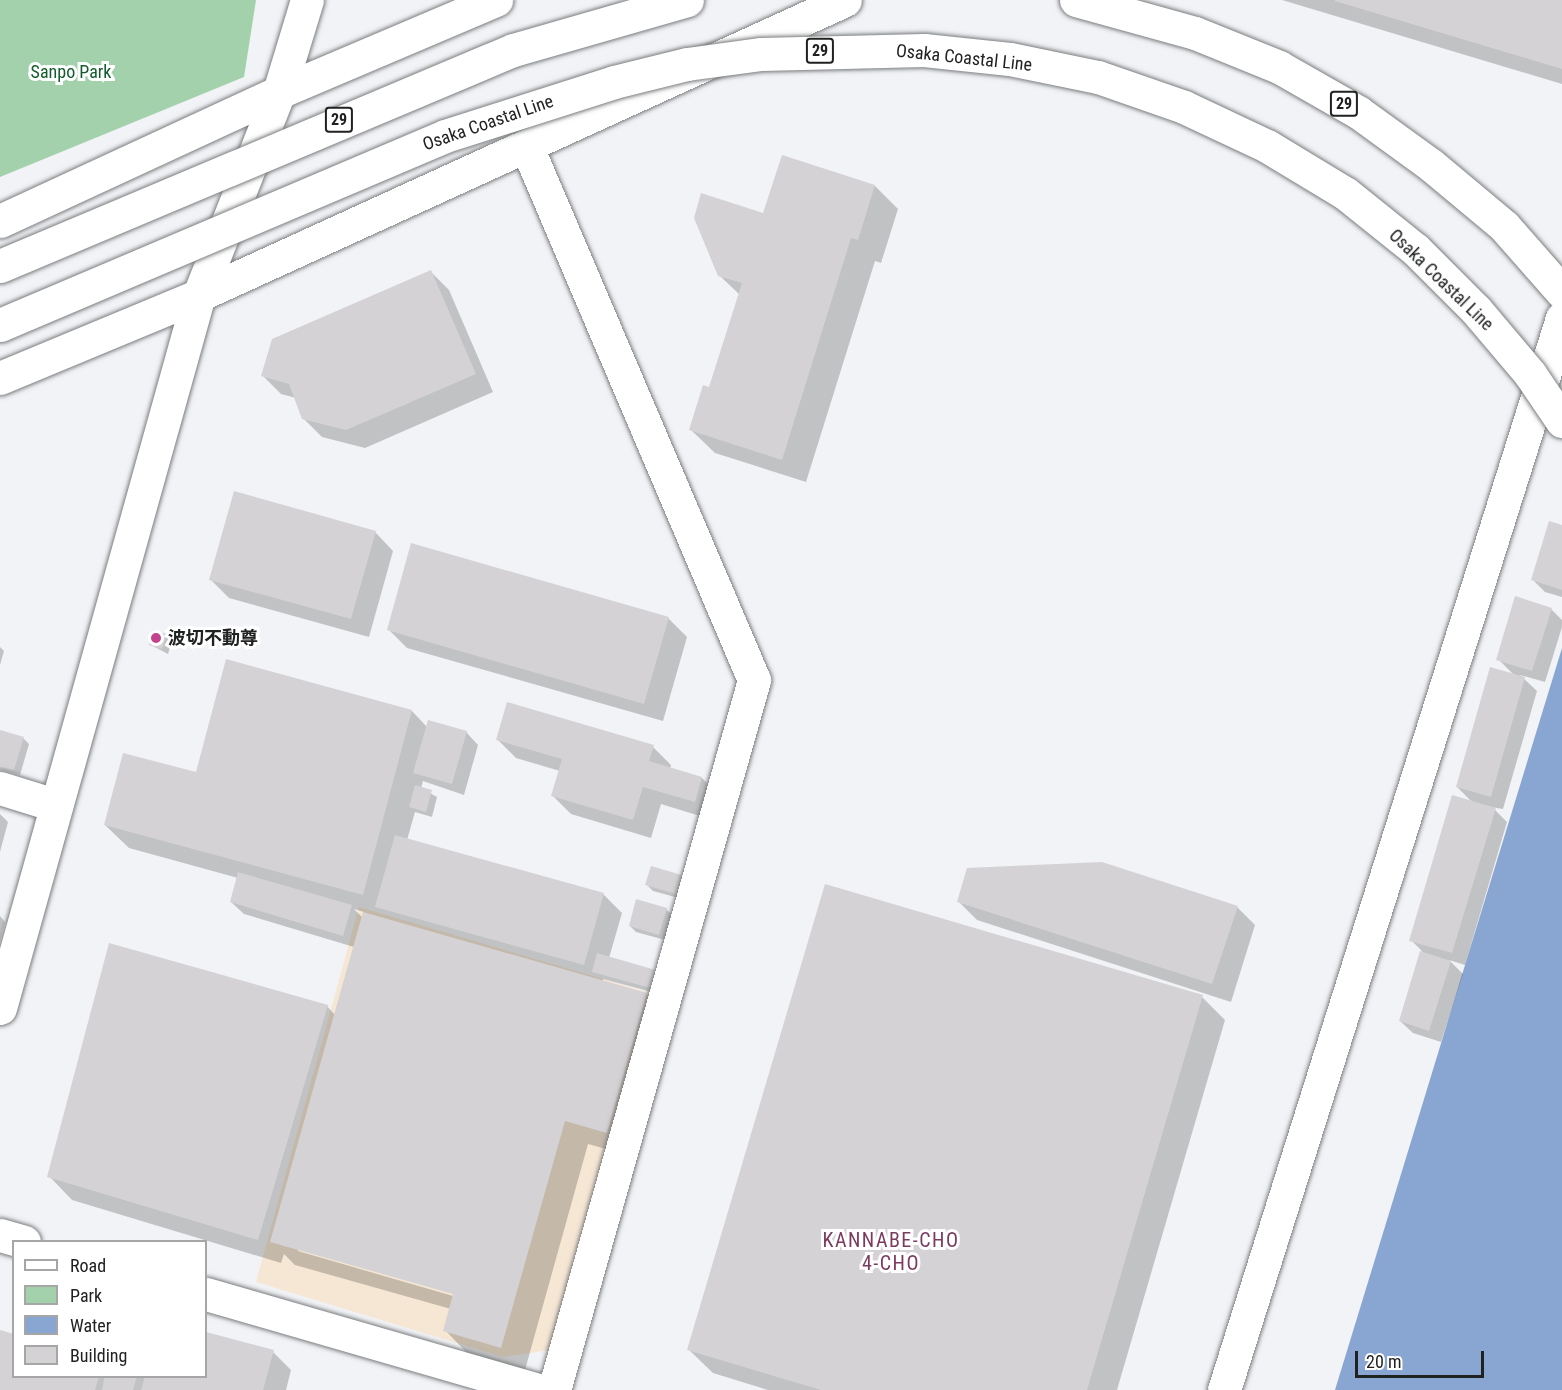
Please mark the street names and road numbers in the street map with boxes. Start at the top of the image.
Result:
road number: 29 [805,38,835,64]
street label: Osaka Coastal Line [895,40,1033,76]
street label: Osaka Coastal Line [420,91,556,155]
road number: 29 [1329,91,1359,117]
road number: 29 [324,107,354,133]
street label: Osaka Coastal Line [1384,225,1498,335]

